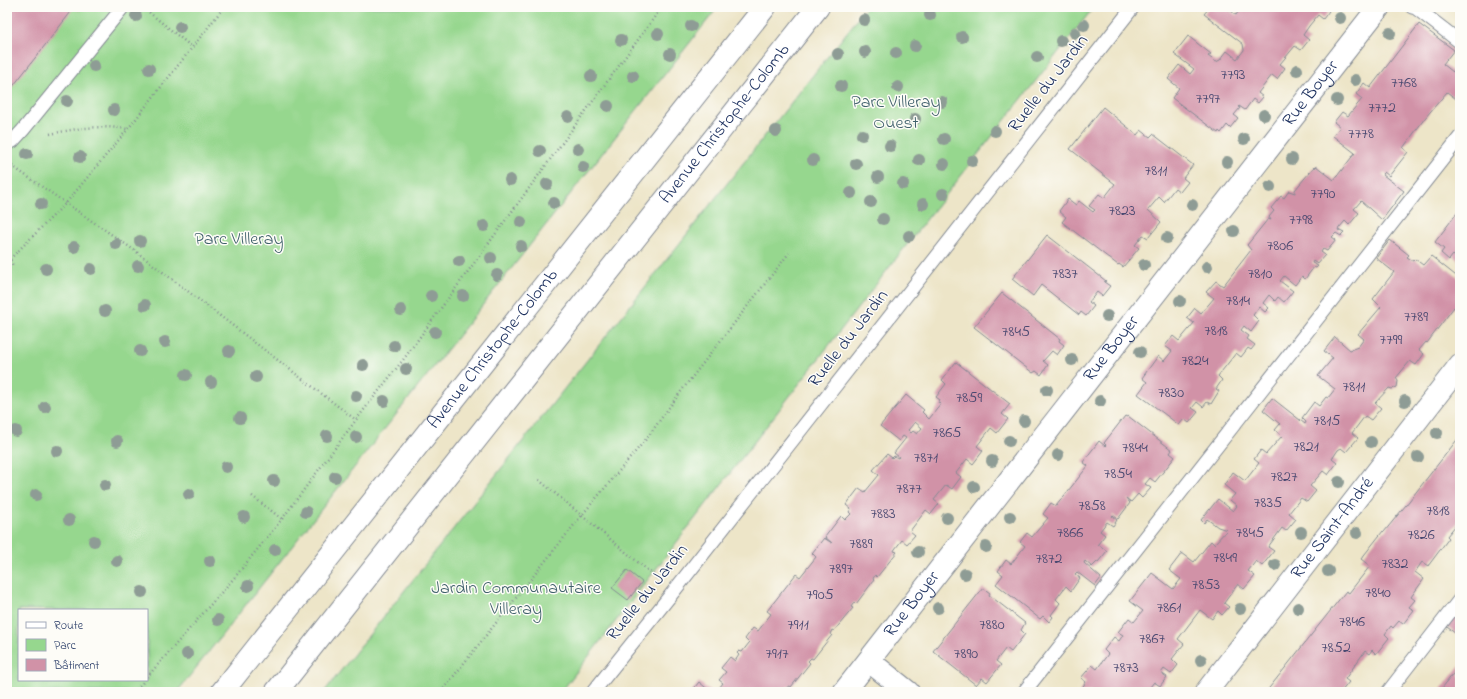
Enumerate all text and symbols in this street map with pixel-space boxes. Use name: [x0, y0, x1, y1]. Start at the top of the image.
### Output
street label: Ruelle du Jardin: [1002, 29, 1096, 139]
street label: Avenue Christophe-Colomb: [654, 38, 797, 210]
street label: Rue Boyer: [1277, 55, 1346, 133]
house number: 7793: [1221, 63, 1245, 87]
house number: 7768: [1391, 71, 1417, 95]
house number: 7797: [1196, 87, 1221, 111]
park label: Parc Villeray Ouest: [851, 90, 941, 137]
house number: 7772: [1368, 96, 1396, 120]
house number: 7778: [1348, 122, 1374, 146]
house number: 7811: [1145, 159, 1167, 183]
house number: 7790: [1311, 182, 1336, 206]
house number: 7823: [1108, 199, 1136, 223]
house number: 7798: [1289, 208, 1313, 232]
park label: Parc Villeray: [194, 227, 284, 253]
house number: 7806: [1267, 234, 1293, 258]
house number: 7837: [1052, 262, 1078, 286]
house number: 7810: [1248, 262, 1272, 286]
street label: Avenue Christophe-Colomb: [422, 264, 565, 435]
street label: Ruelle du Jardin: [802, 284, 896, 394]
house number: 7814: [1226, 289, 1251, 313]
house number: 7789: [1404, 305, 1428, 329]
street label: Rue Boyer: [1078, 310, 1146, 388]
house number: 7818: [1204, 319, 1228, 343]
house number: 7845: [1002, 320, 1030, 344]
house number: 7799: [1380, 328, 1403, 352]
house number: 7824: [1181, 349, 1209, 373]
house number: 7811: [1343, 375, 1365, 399]
house number: 7830: [1158, 381, 1184, 405]
house number: 7859: [956, 386, 982, 410]
house number: 7815: [1314, 409, 1340, 433]
house number: 7865: [933, 421, 961, 445]
house number: 7821: [1293, 435, 1319, 459]
house number: 7844: [1122, 436, 1148, 460]
house number: 7871: [914, 446, 938, 470]
house number: 7854: [1104, 462, 1133, 486]
house number: 7827: [1270, 465, 1298, 489]
street label: Rue Saint-André: [1285, 471, 1381, 585]
house number: 7877: [896, 477, 922, 501]
house number: 7835: [1254, 491, 1282, 515]
house number: 7858: [1078, 494, 1106, 518]
house number: 7818: [1426, 499, 1450, 523]
house number: 7883: [870, 502, 896, 526]
house number: 7866: [1057, 521, 1083, 545]
house number: 7845: [1236, 521, 1264, 545]
house number: 7826: [1407, 523, 1435, 547]
house number: 7889: [849, 532, 873, 556]
street label: Ruelle du Jardin: [601, 539, 695, 647]
house number: 7849: [1213, 546, 1237, 570]
house number: 7872: [1035, 547, 1063, 571]
house number: 7832: [1381, 552, 1409, 576]
house number: 7897: [829, 557, 853, 581]
street label: Rue Boyer: [878, 565, 947, 643]
house number: 7853: [1192, 573, 1220, 597]
park label: Jardin Communautaire Villeray: [431, 576, 602, 623]
house number: 7840: [1365, 581, 1391, 605]
house number: 7905: [806, 583, 834, 607]
house number: 7861: [1157, 596, 1181, 620]
legend: [18, 609, 148, 681]
house number: 7846: [1339, 610, 1365, 634]
house number: 7911: [787, 613, 809, 637]
house number: 7880: [979, 613, 1005, 637]
text: Route: [54, 617, 84, 635]
house number: 7867: [1139, 627, 1166, 651]
house number: 7852: [1321, 636, 1351, 660]
text: Parc: [54, 637, 76, 655]
house number: 7917: [765, 642, 789, 666]
house number: 7890: [954, 642, 978, 666]
house number: 7873: [1113, 656, 1139, 680]
text: Bâtiment: [53, 657, 99, 675]

